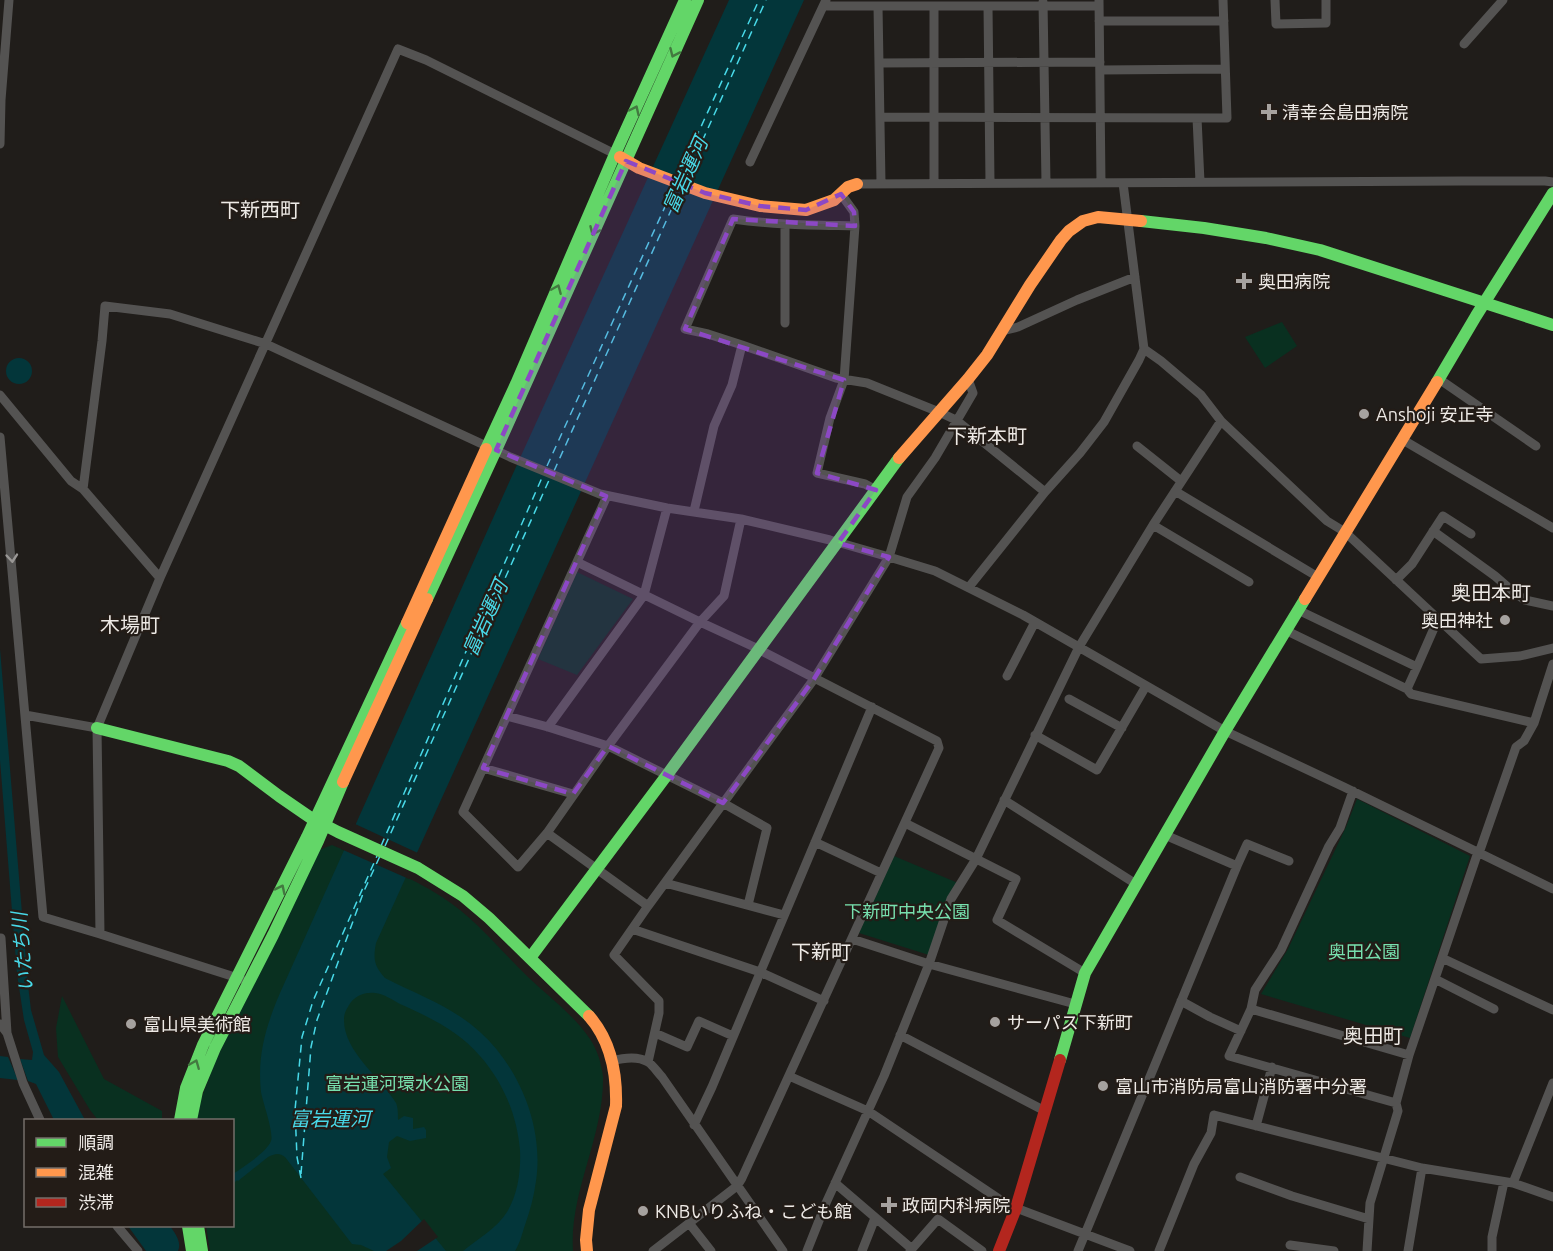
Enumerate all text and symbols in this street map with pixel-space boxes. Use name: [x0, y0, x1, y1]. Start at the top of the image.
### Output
one-way arrow: [670, 47, 682, 58]
place label: 清幸会島田病院: [1282, 102, 1408, 122]
marker: 清幸会島田病院: [1260, 103, 1278, 121]
one-way arrow: [628, 106, 640, 117]
water label: 富岩運河: [658, 130, 713, 216]
district label: 下新西町: [220, 198, 300, 221]
one-way arrow: [590, 225, 602, 236]
place label: 奥田病院: [1258, 271, 1330, 291]
marker: 奥田病院: [1235, 272, 1253, 290]
one-way arrow: [549, 284, 561, 295]
place label: Anshoji 安正寺: [1376, 404, 1493, 424]
marker: Anshoji 安正寺: [1357, 407, 1371, 421]
district label: 下新本町: [947, 424, 1027, 447]
one-way arrow: [5, 554, 18, 563]
water label: 富岩運河: [458, 573, 513, 659]
district label: 奥田本町: [1451, 581, 1531, 604]
place label: 奥田神社: [1421, 610, 1493, 630]
district label: 木場町: [100, 613, 160, 636]
marker: 奥田神社: [1498, 613, 1512, 627]
one-way arrow: [274, 885, 285, 896]
park label: 下新町中央公園: [844, 901, 970, 921]
water label: いたち川: [7, 909, 37, 993]
district label: 下新町: [791, 940, 851, 963]
park label: 奥田公園: [1328, 941, 1400, 961]
place label: サーパス下新町: [1007, 1012, 1133, 1032]
place label: 富山県美術館: [143, 1014, 251, 1034]
marker: サーパス下新町: [988, 1015, 1002, 1029]
marker: 富山県美術館: [124, 1017, 138, 1031]
district label: 奥田町: [1343, 1024, 1403, 1047]
one-way arrow: [188, 1060, 200, 1071]
park label: 富岩運河環水公園: [325, 1073, 469, 1093]
place label: 富山市消防局富山消防署中分署: [1115, 1076, 1367, 1096]
marker: 富山市消防局富山消防署中分署: [1096, 1079, 1110, 1093]
water label: 富岩運河: [290, 1107, 374, 1130]
legend: [24, 1119, 234, 1227]
text: 順調: [78, 1132, 114, 1152]
text: 混雑: [78, 1162, 114, 1182]
text: 渋滞: [78, 1192, 114, 1212]
place label: 政岡内科病院: [902, 1195, 1010, 1215]
marker: 政岡内科病院: [880, 1196, 898, 1214]
place label: KNBいりふね・こども館: [655, 1201, 852, 1221]
marker: KNBいりふね・こども館: [636, 1204, 650, 1218]

